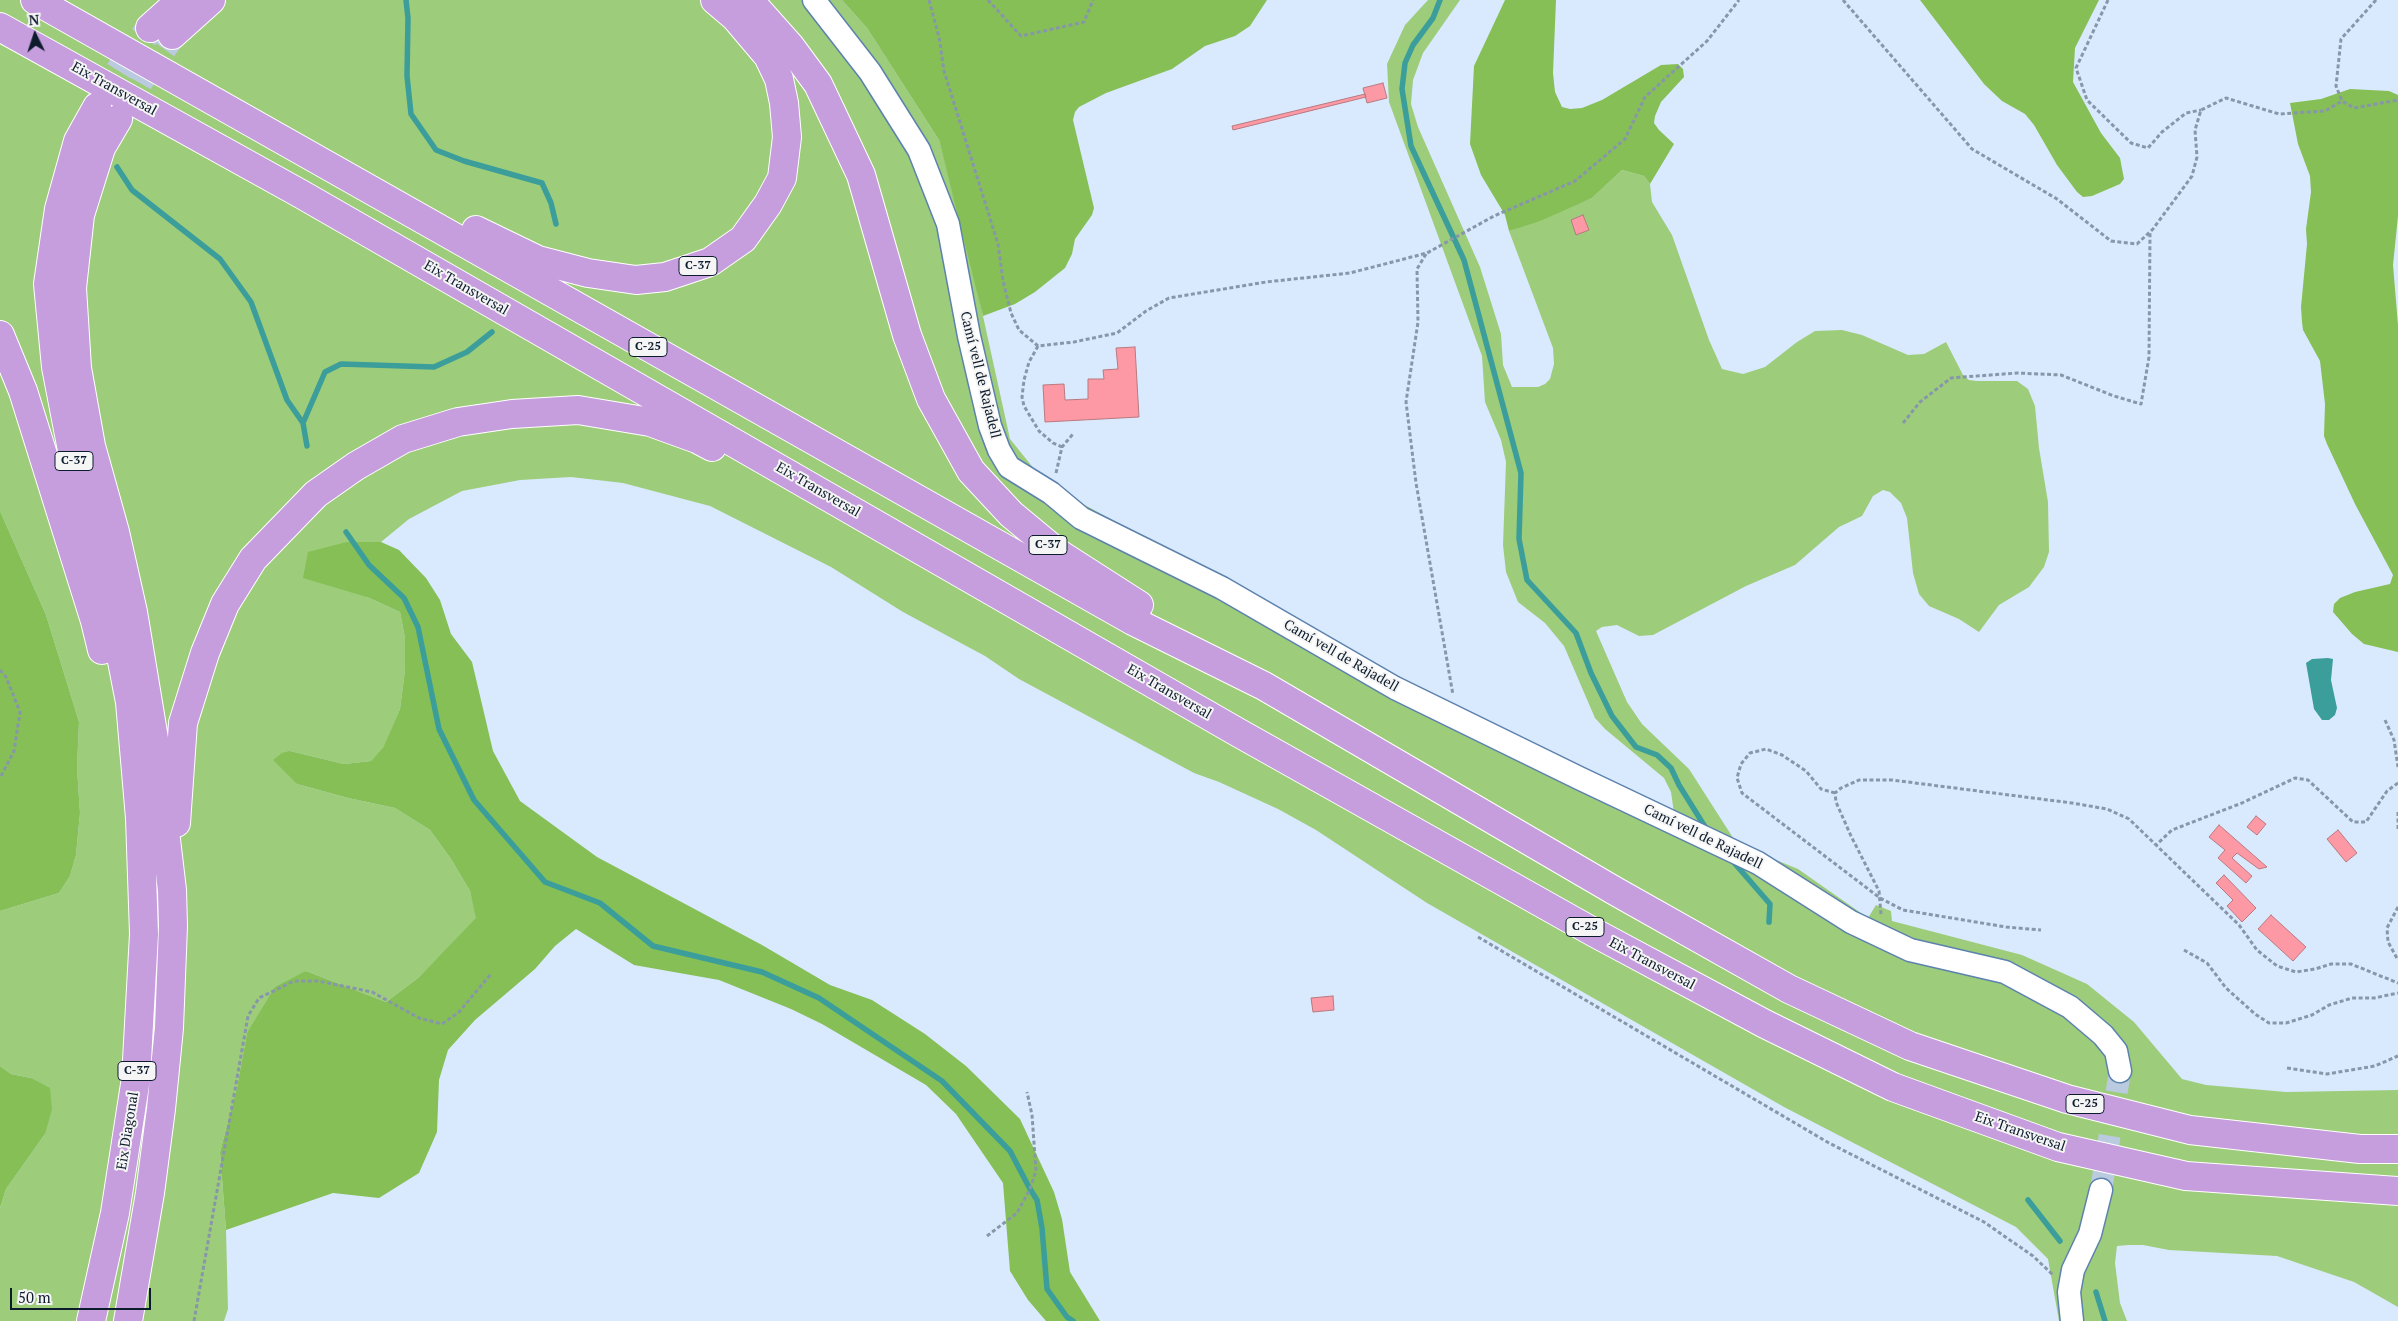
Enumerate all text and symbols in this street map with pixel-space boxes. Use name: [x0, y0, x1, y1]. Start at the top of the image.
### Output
north arrow: [10, 10, 60, 60]
text: N: [28, 10, 40, 29]
street label: Eix Transversal: [69, 59, 159, 119]
road number: C-37: [679, 256, 717, 276]
street label: Eix Transversal: [421, 257, 511, 319]
street label: Camí vell de Rajadell: [956, 310, 1004, 440]
road number: C-25: [629, 338, 667, 357]
road number: C-37: [55, 452, 93, 471]
street label: Eix Transversal: [773, 459, 863, 521]
road number: C-37: [1029, 536, 1067, 554]
street label: Camí vell de Rajadell: [1280, 616, 1402, 696]
street label: Eix Transversal: [1124, 661, 1214, 723]
street label: Camí vell de Rajadell: [1641, 801, 1765, 873]
road number: C-25: [1566, 918, 1604, 936]
street label: Eix Transversal: [1606, 934, 1698, 994]
road number: C-37: [118, 1062, 156, 1080]
street label: Eix Diagonal: [114, 1091, 142, 1171]
road number: C-25: [2066, 1094, 2104, 1114]
street label: Eix Transversal: [1972, 1109, 2068, 1155]
scale bar: [12, 1278, 154, 1310]
text: 50 m: [18, 1287, 51, 1307]

